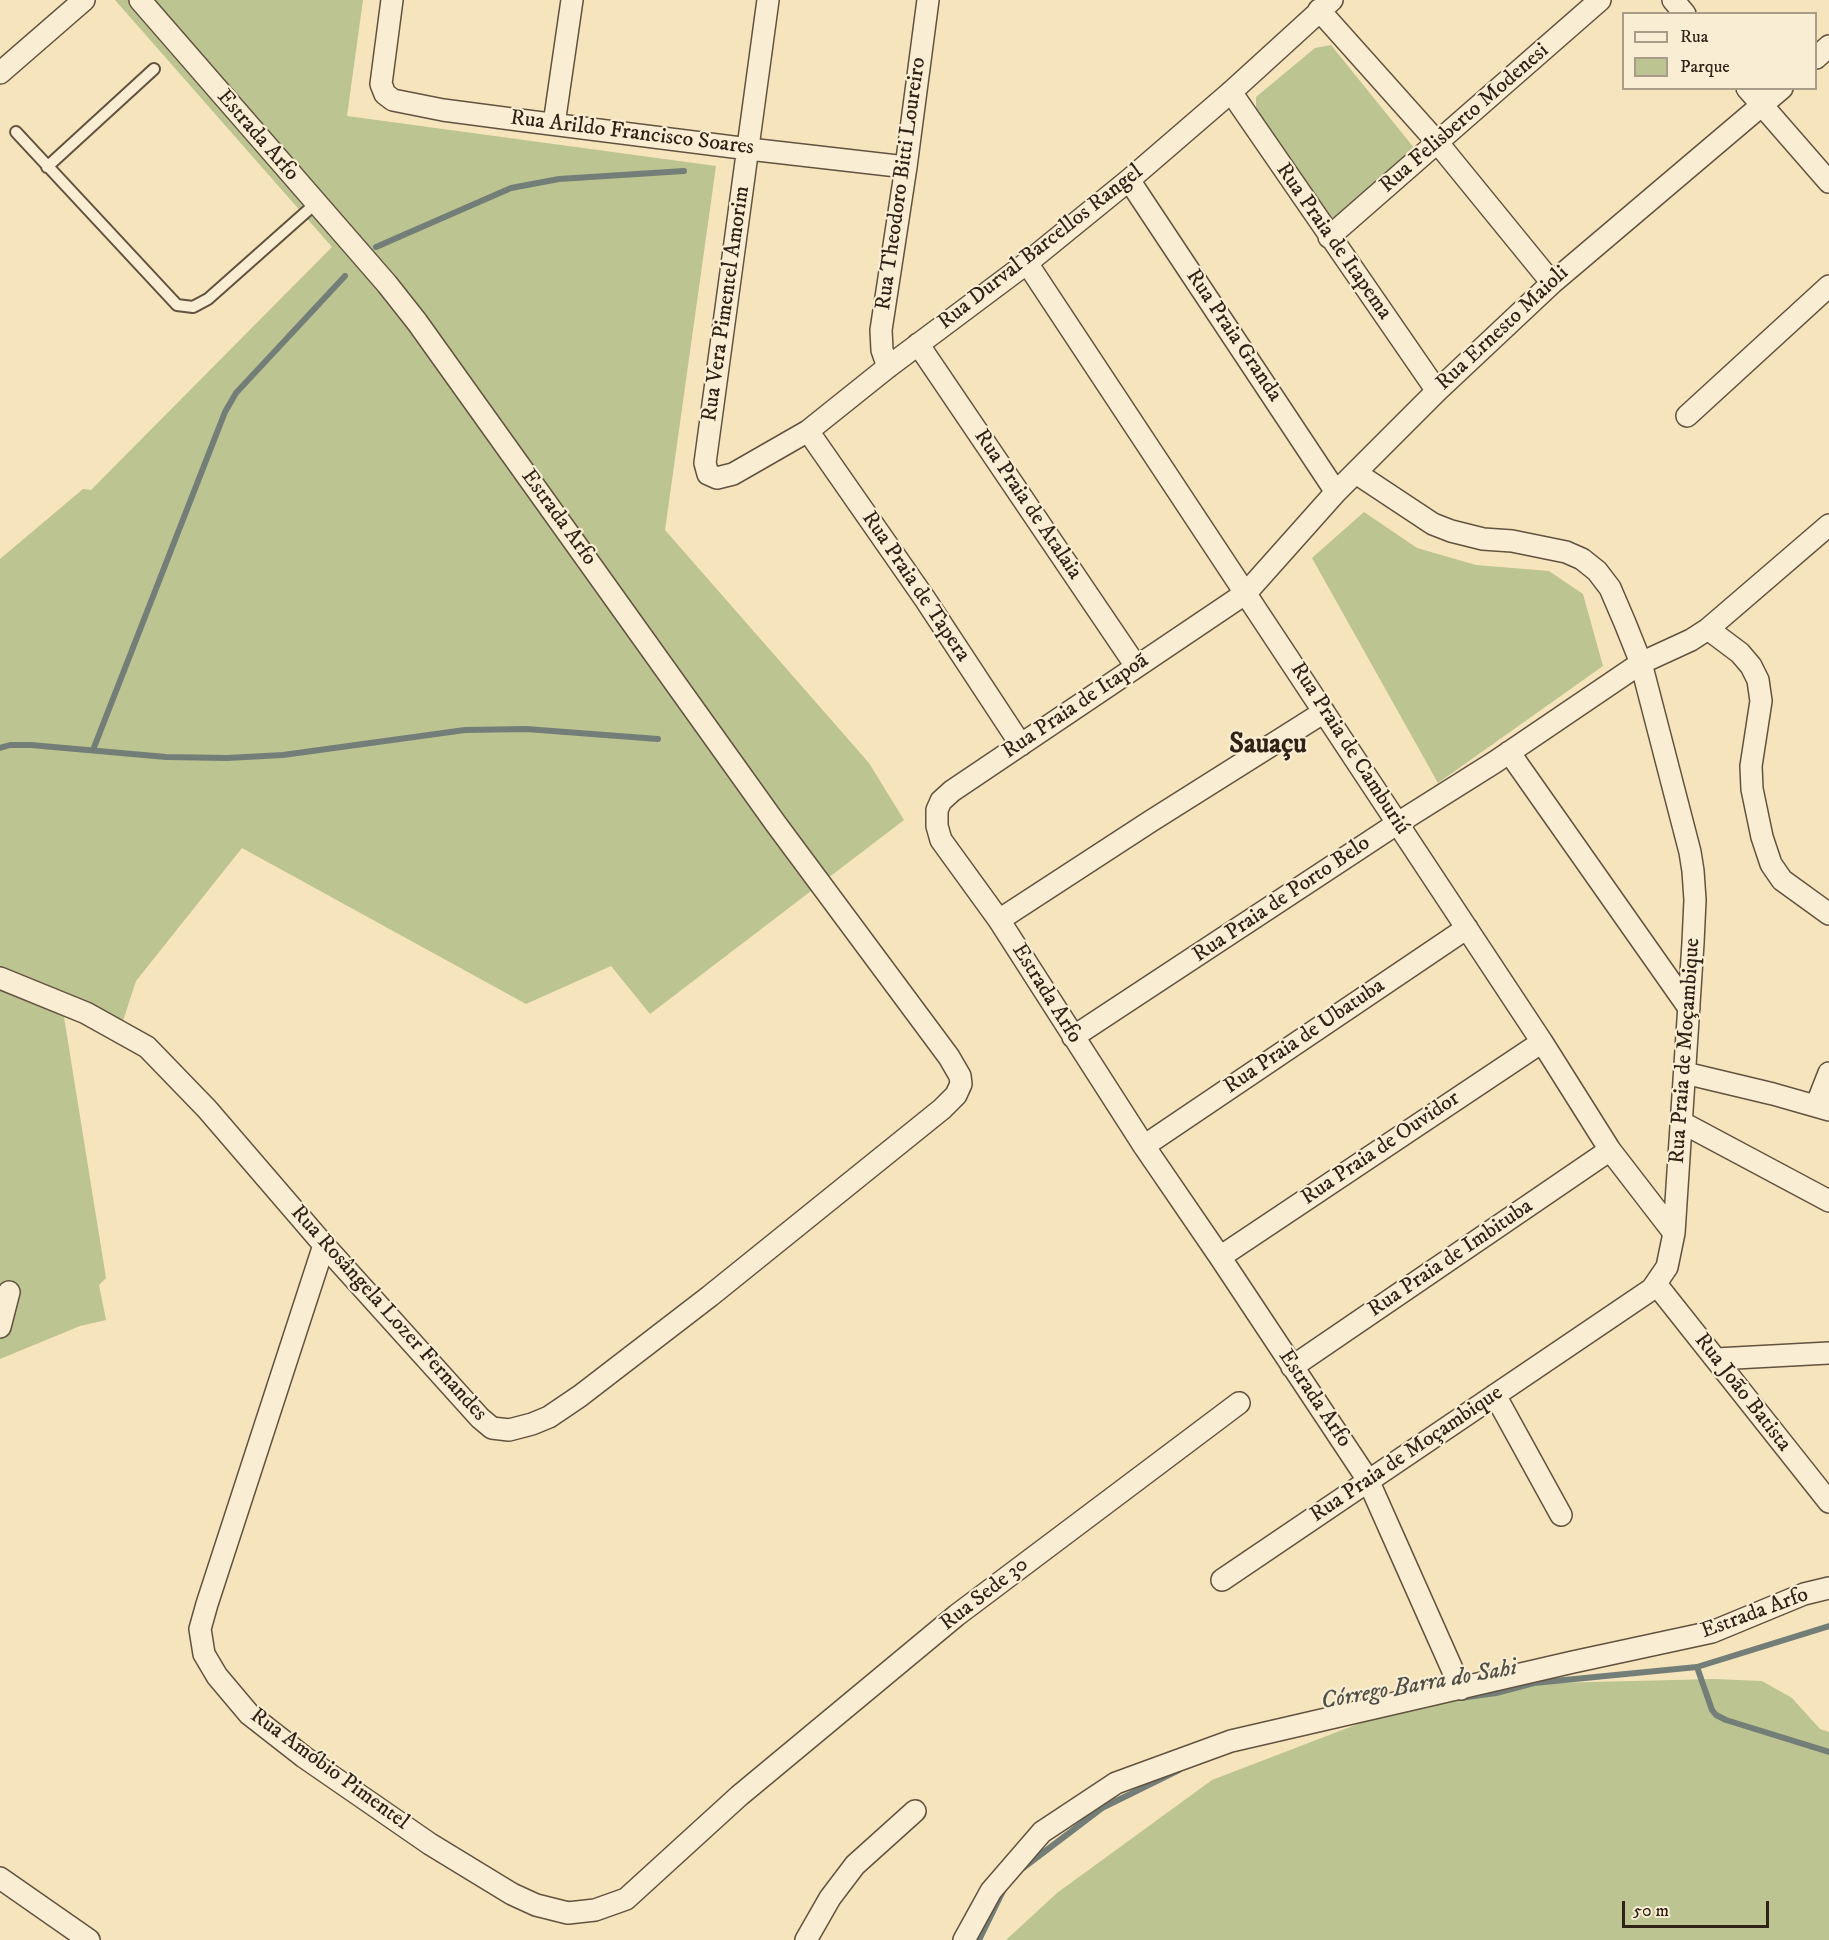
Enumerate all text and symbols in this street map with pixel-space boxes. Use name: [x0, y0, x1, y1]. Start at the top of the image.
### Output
legend: [1622, 12, 1817, 90]
text: Rua: [1680, 26, 1708, 48]
street label: Rua Felisberto Modenesi: [1375, 38, 1555, 200]
street label: Rua Theodoro Bitti Loureiro: [871, 56, 933, 312]
text: Parque: [1680, 56, 1730, 78]
street label: Estrada Arfo: [210, 85, 304, 187]
street label: Rua Arildo Francisco Soares: [509, 106, 755, 162]
street label: Rua Praia de Itapema: [1269, 159, 1397, 325]
street label: Rua Durval Barcellos Rangel: [933, 160, 1149, 336]
street label: Rua Vera Pimentel Amorim: [697, 184, 757, 424]
street label: Rua Ernesto Maioli: [1431, 261, 1575, 397]
street label: Rua Praia Granda: [1179, 265, 1287, 407]
street label: Rua Praia de Atalaia: [967, 425, 1087, 585]
street label: Estrada Arfo: [514, 465, 602, 571]
street label: Rua Praia de Tapera: [855, 507, 975, 667]
street label: Rua Praia de Itapoã: [998, 648, 1154, 766]
street label: Rua Praia de Camburiú: [1283, 658, 1415, 840]
district label: Sauaçu: [1229, 729, 1307, 763]
street label: Rua Praia de Porto Belo: [1188, 831, 1376, 969]
street label: Rua Praia de Moçambique: [1665, 937, 1707, 1165]
street label: Estrada Arfo: [1005, 939, 1087, 1049]
street label: Rua Praia de Ubatuba: [1220, 973, 1390, 1101]
street label: Rua Praia de Ouvidor: [1297, 1086, 1465, 1212]
street label: Rua Praia de Imbituba: [1364, 1194, 1538, 1324]
street label: Rua Rosângela Lozer Fernandes: [284, 1201, 492, 1427]
street label: Rua João Batista: [1688, 1329, 1796, 1457]
street label: Estrada Arfo: [1272, 1345, 1356, 1453]
street label: Rua Praia de Moçambique: [1306, 1381, 1508, 1529]
street label: Rua Sede 30: [936, 1552, 1034, 1638]
street label: Estrada Arfo: [1698, 1582, 1812, 1646]
water label: Córrego Barra do Sahi: [1319, 1655, 1519, 1717]
street label: Rua Amóbio Pimentel: [244, 1703, 414, 1837]
scale bar: [1625, 1889, 1772, 1927]
text: 50 m: [1633, 1900, 1669, 1922]

